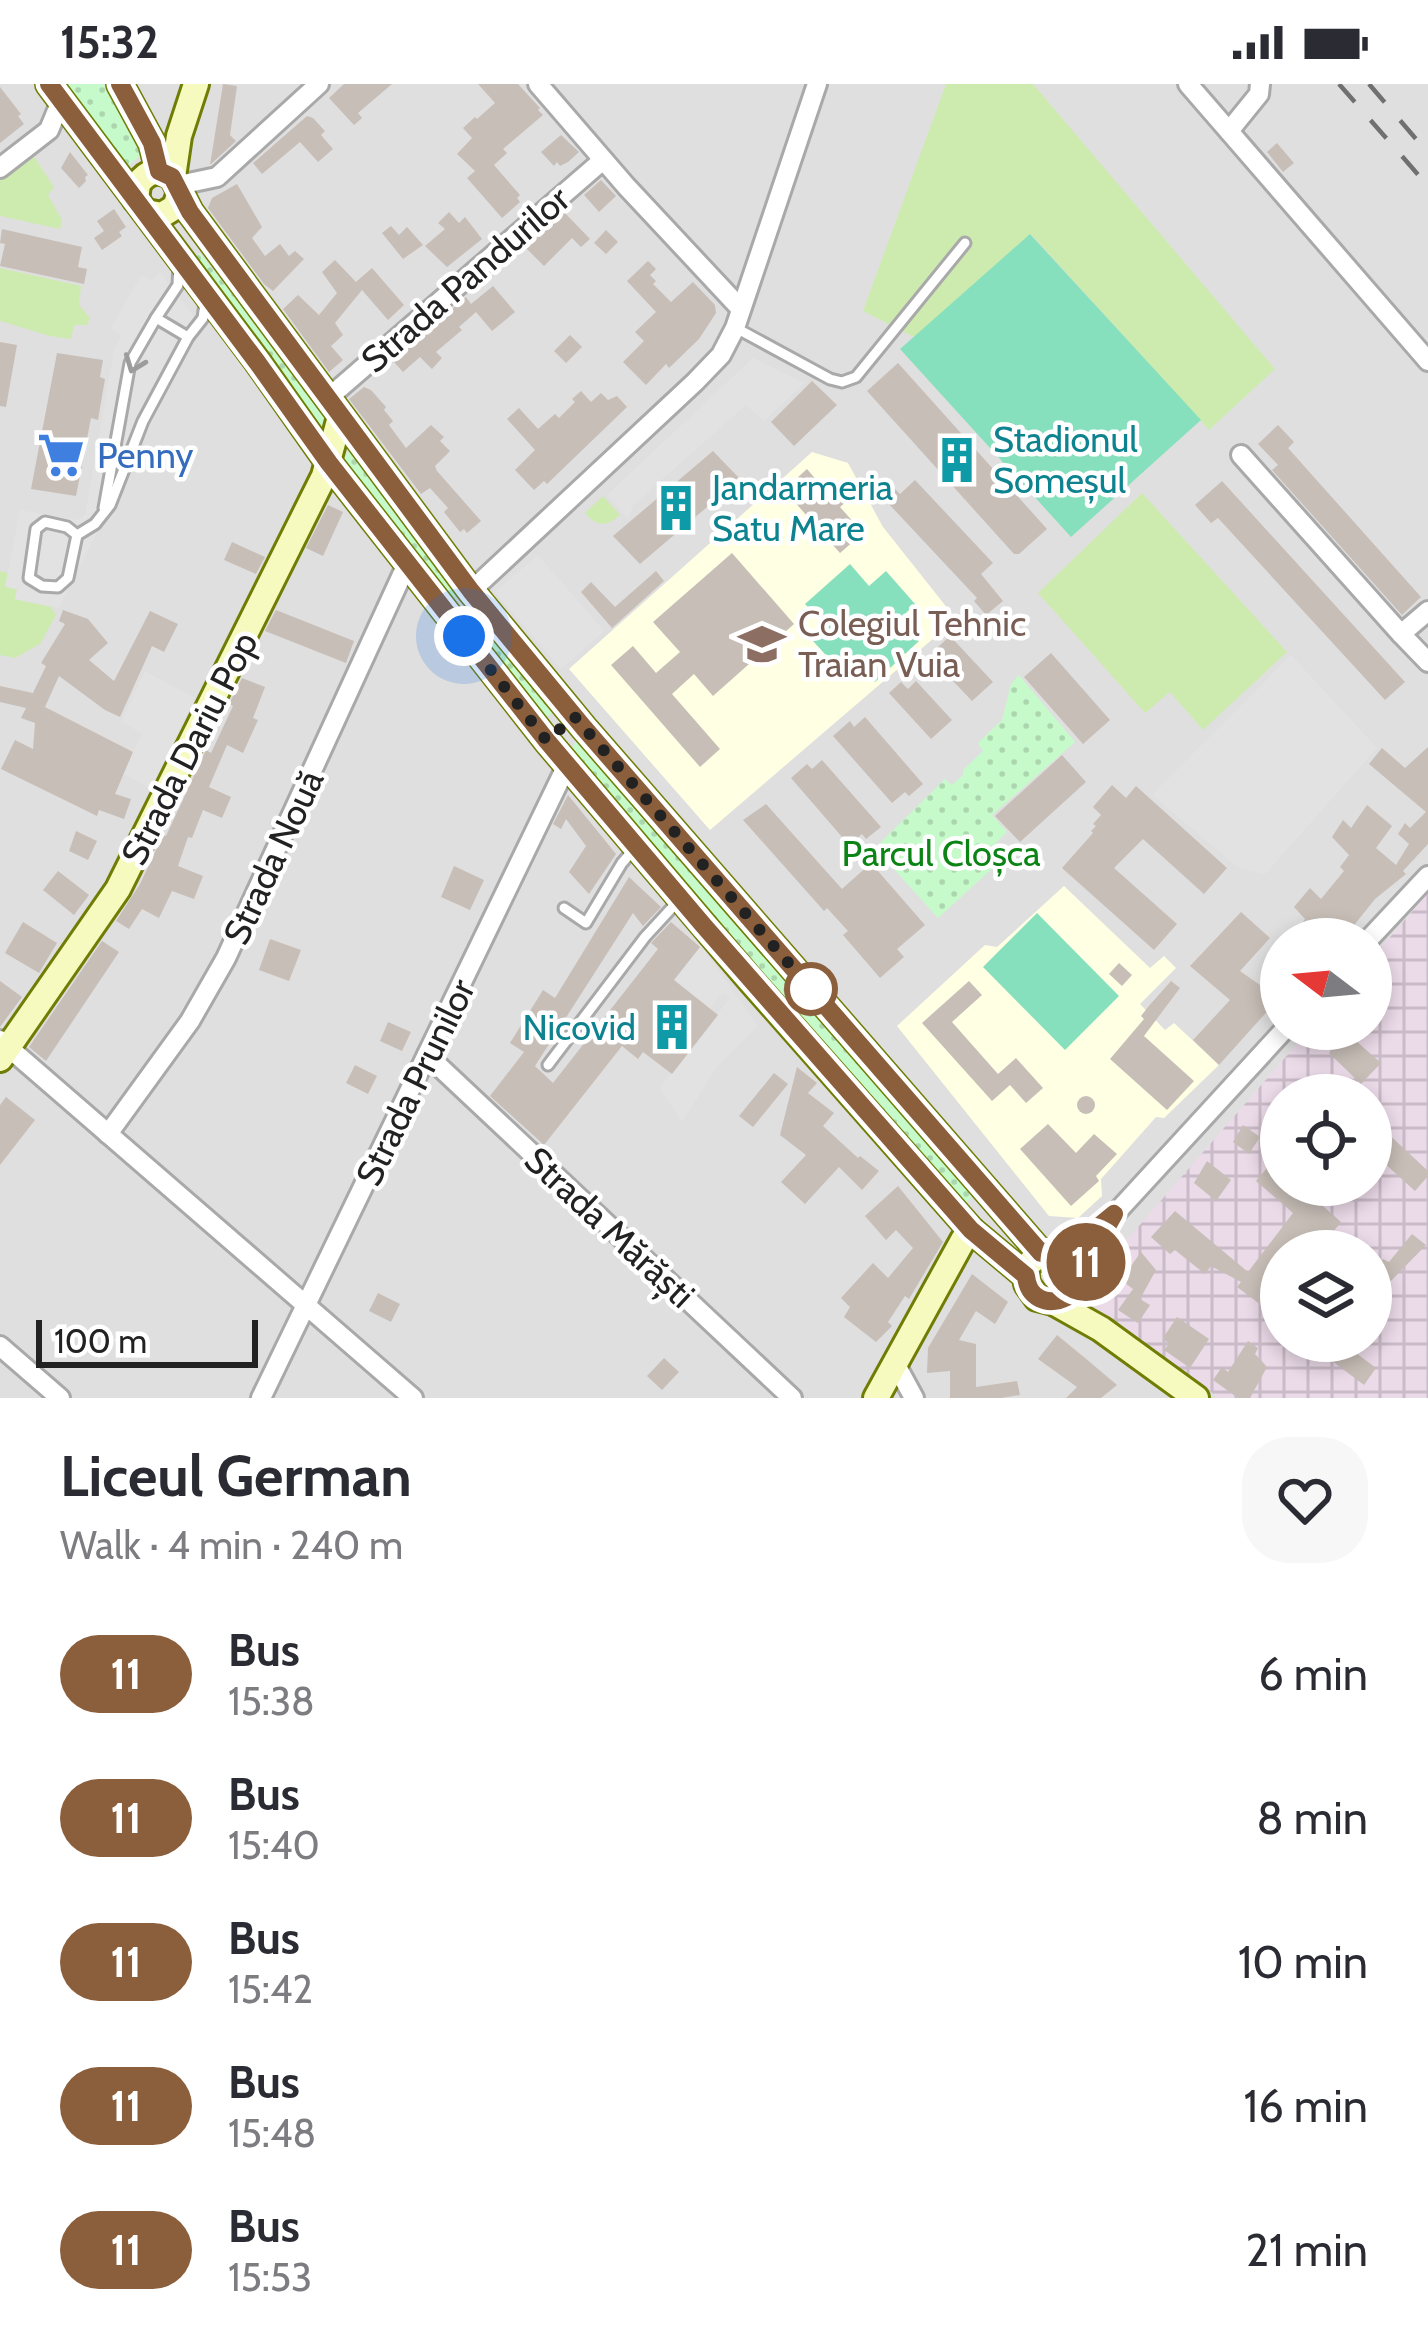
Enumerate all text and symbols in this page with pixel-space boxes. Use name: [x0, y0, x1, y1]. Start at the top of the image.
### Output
text: 15:32: [60, 15, 159, 69]
street label: Strada Pandurilor: [352, 176, 578, 381]
one-way arrow: [123, 352, 148, 373]
place label: Stadionul Someșul: [993, 417, 1138, 504]
supermarket icon: Penny: [36, 430, 86, 480]
place label: Penny: [97, 433, 193, 477]
building icon: Stadionul Someșul: [932, 435, 982, 485]
place label: Jandarmeria Satu Mare: [711, 465, 893, 550]
building icon: Jandarmeria Satu Mare: [651, 483, 701, 533]
place label: Colegiul Tehnic Traian Vuia: [798, 601, 1026, 686]
your location: [434, 606, 494, 666]
school or university icon: Colegiul Tehnic Traian Vuia: [737, 619, 787, 669]
street label: Strada Dariu Pop: [111, 624, 267, 872]
street label: Strada Nouă: [214, 763, 332, 951]
park label: Parcul Cloșca: [842, 831, 1040, 877]
north arrow: [1260, 918, 1392, 1050]
map controls: [1260, 918, 1392, 1362]
unlabelled marker: [786, 964, 836, 1014]
street label: Strada Prunilor: [346, 971, 484, 1192]
building icon: Nicovid: [647, 1002, 697, 1052]
place label: Nicovid: [522, 1005, 636, 1049]
button: locate: [1260, 1074, 1392, 1206]
street label: Strada Mărăști: [515, 1137, 704, 1318]
line badge: 11: [1032, 1223, 1140, 1301]
button: layers: [1260, 1230, 1392, 1362]
text: 11: [1071, 1236, 1102, 1288]
scale bar: [36, 1314, 258, 1367]
text: 100 m: [54, 1321, 147, 1361]
button: heart: [1242, 1437, 1368, 1563]
text: Liceul German: [60, 1441, 412, 1510]
text: Walk · 4 min · 240 m: [60, 1521, 403, 1569]
text: Bus: [228, 1623, 300, 1677]
text: 6 min: [1258, 1647, 1368, 1701]
text: 11: [111, 1648, 142, 1700]
text: 15:38: [228, 1677, 315, 1725]
text: Bus: [228, 1767, 300, 1821]
text: 8 min: [1256, 1791, 1368, 1845]
text: 11: [111, 1792, 142, 1844]
text: 15:40: [228, 1821, 320, 1869]
text: Bus: [228, 1911, 300, 1965]
text: 10 min: [1238, 1935, 1368, 1989]
text: 11: [111, 1936, 142, 1988]
text: 15:42: [228, 1965, 313, 2013]
text: Bus: [228, 2055, 300, 2109]
text: 16 min: [1243, 2079, 1368, 2133]
text: 11: [111, 2080, 142, 2132]
text: 15:48: [228, 2109, 316, 2157]
text: Bus: [228, 2199, 300, 2253]
text: 21 min: [1245, 2223, 1368, 2277]
text: 11: [111, 2224, 142, 2276]
text: 15:53: [228, 2253, 312, 2301]

